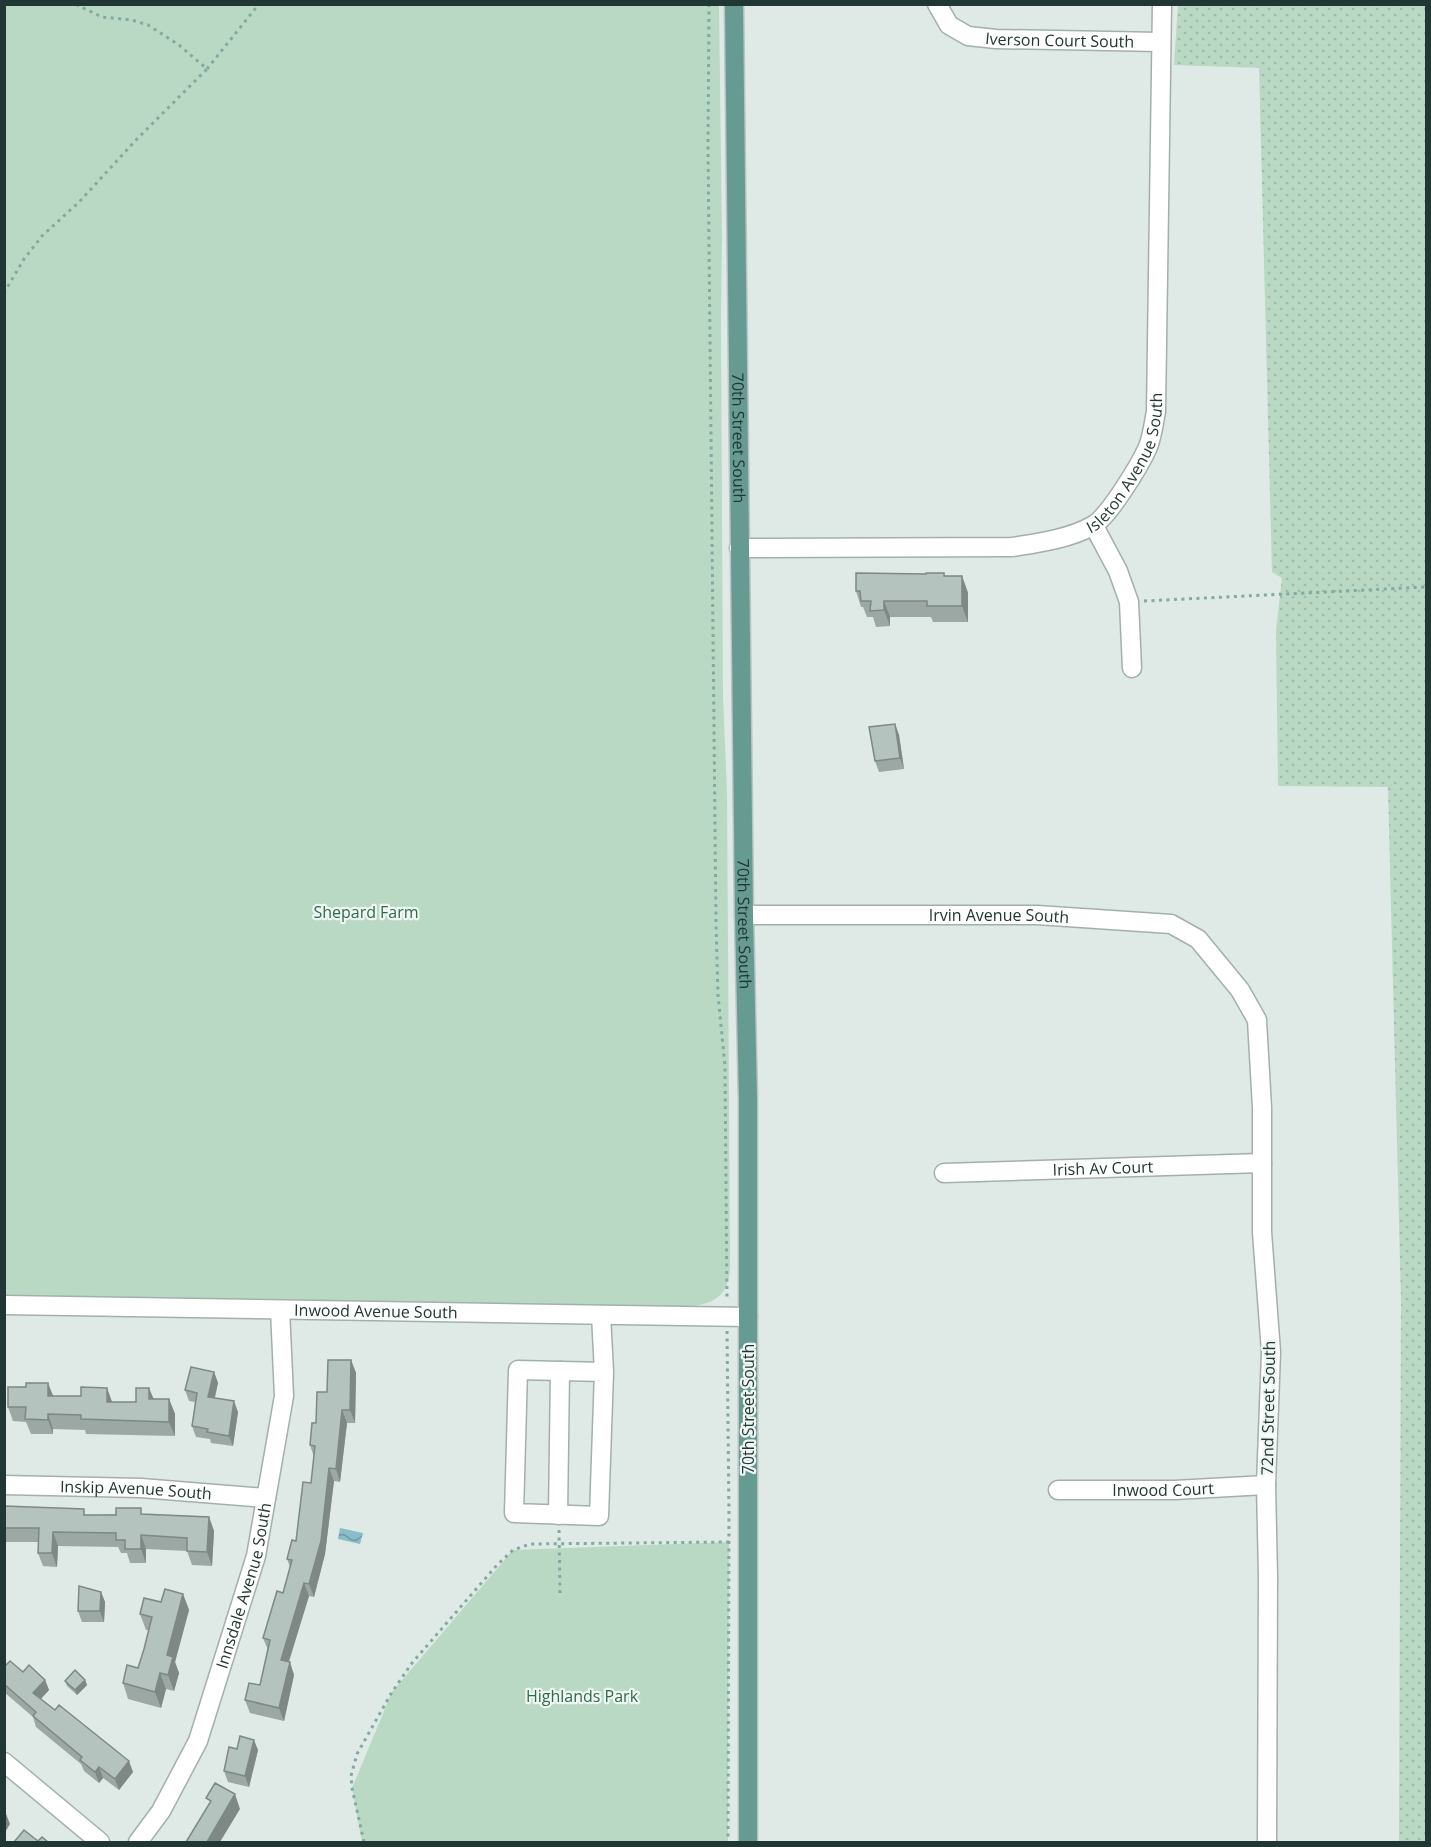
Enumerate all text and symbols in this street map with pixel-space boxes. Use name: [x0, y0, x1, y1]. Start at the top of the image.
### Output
street label: Iverson Court South: [984, 27, 1134, 53]
street label: 70th Street South: [727, 373, 750, 503]
street label: Isleton Avenue South: [1082, 393, 1167, 538]
street label: 70th Street South: [732, 859, 757, 989]
park label: Shepard Farm: [313, 901, 419, 923]
street label: Irvin Avenue South: [929, 904, 1070, 928]
street label: Irish Av Court: [1052, 1155, 1154, 1181]
street label: Inwood Avenue South: [294, 1299, 458, 1323]
street label: 72nd Street South: [1256, 1341, 1280, 1475]
street label: 70th Street South: [737, 1344, 759, 1474]
street label: Inskip Avenue South: [60, 1475, 213, 1505]
street label: Inwood Court: [1112, 1477, 1215, 1501]
street label: Innsdale Avenue South: [210, 1501, 276, 1671]
park label: Highlands Park: [526, 1685, 639, 1707]

